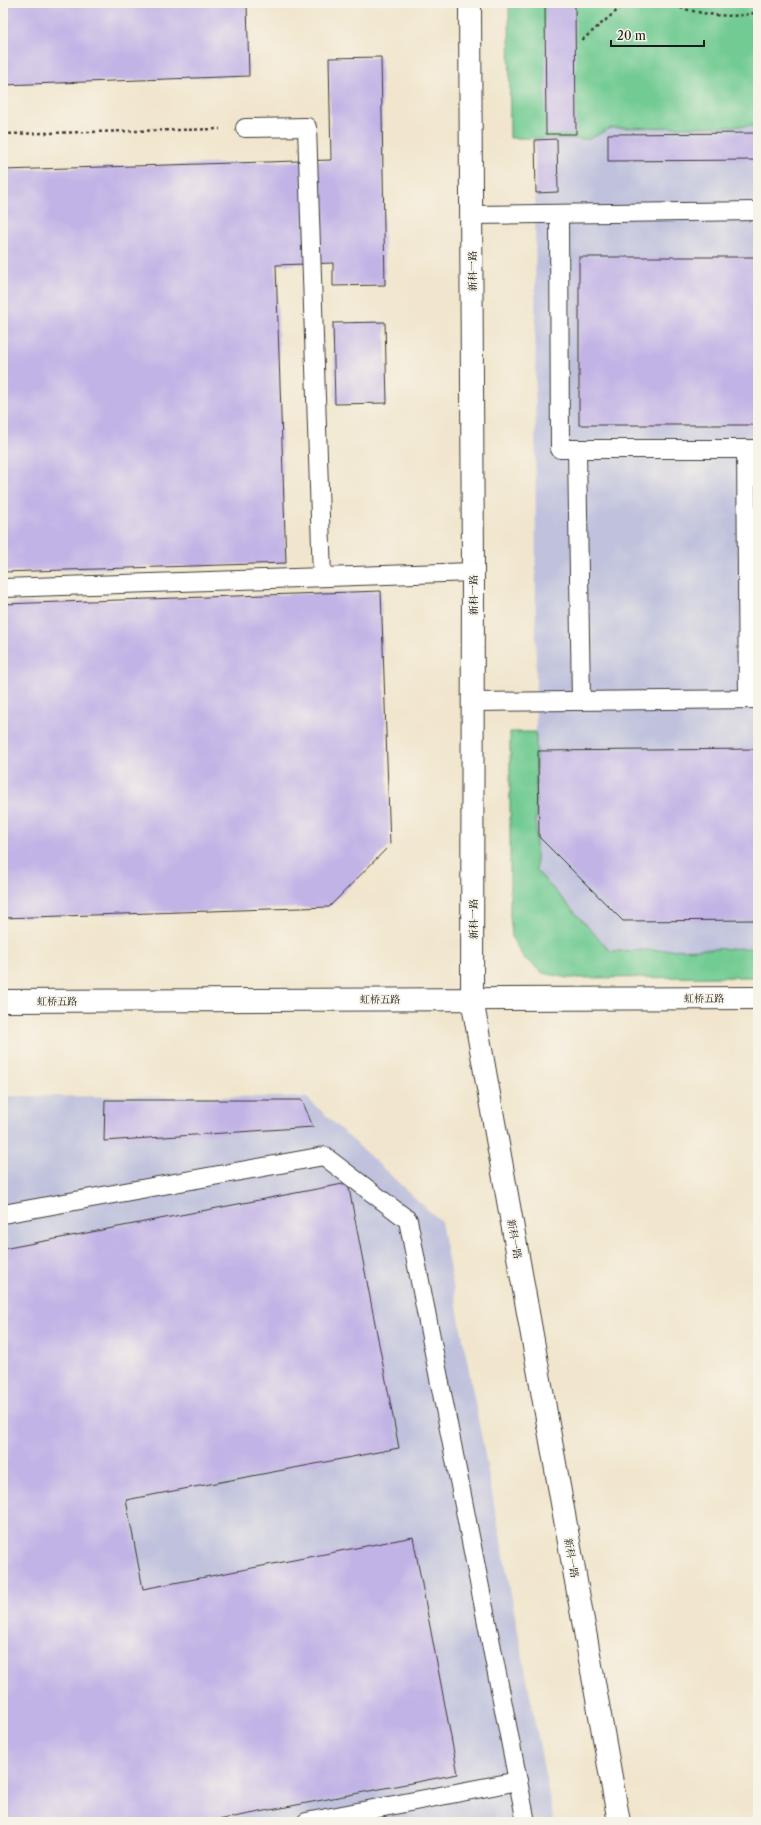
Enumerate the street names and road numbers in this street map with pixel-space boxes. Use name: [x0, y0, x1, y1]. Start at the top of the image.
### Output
street label: 新科一路: [466, 251, 479, 291]
street label: 新科一路: [467, 575, 480, 615]
street label: 新科一路: [467, 899, 480, 939]
street label: 虹桥五路: [684, 992, 724, 1005]
street label: 虹桥五路: [360, 993, 400, 1006]
street label: 虹桥五路: [37, 995, 77, 1008]
street label: 新科一路: [505, 1218, 524, 1260]
street label: 新科一路: [562, 1537, 581, 1579]

